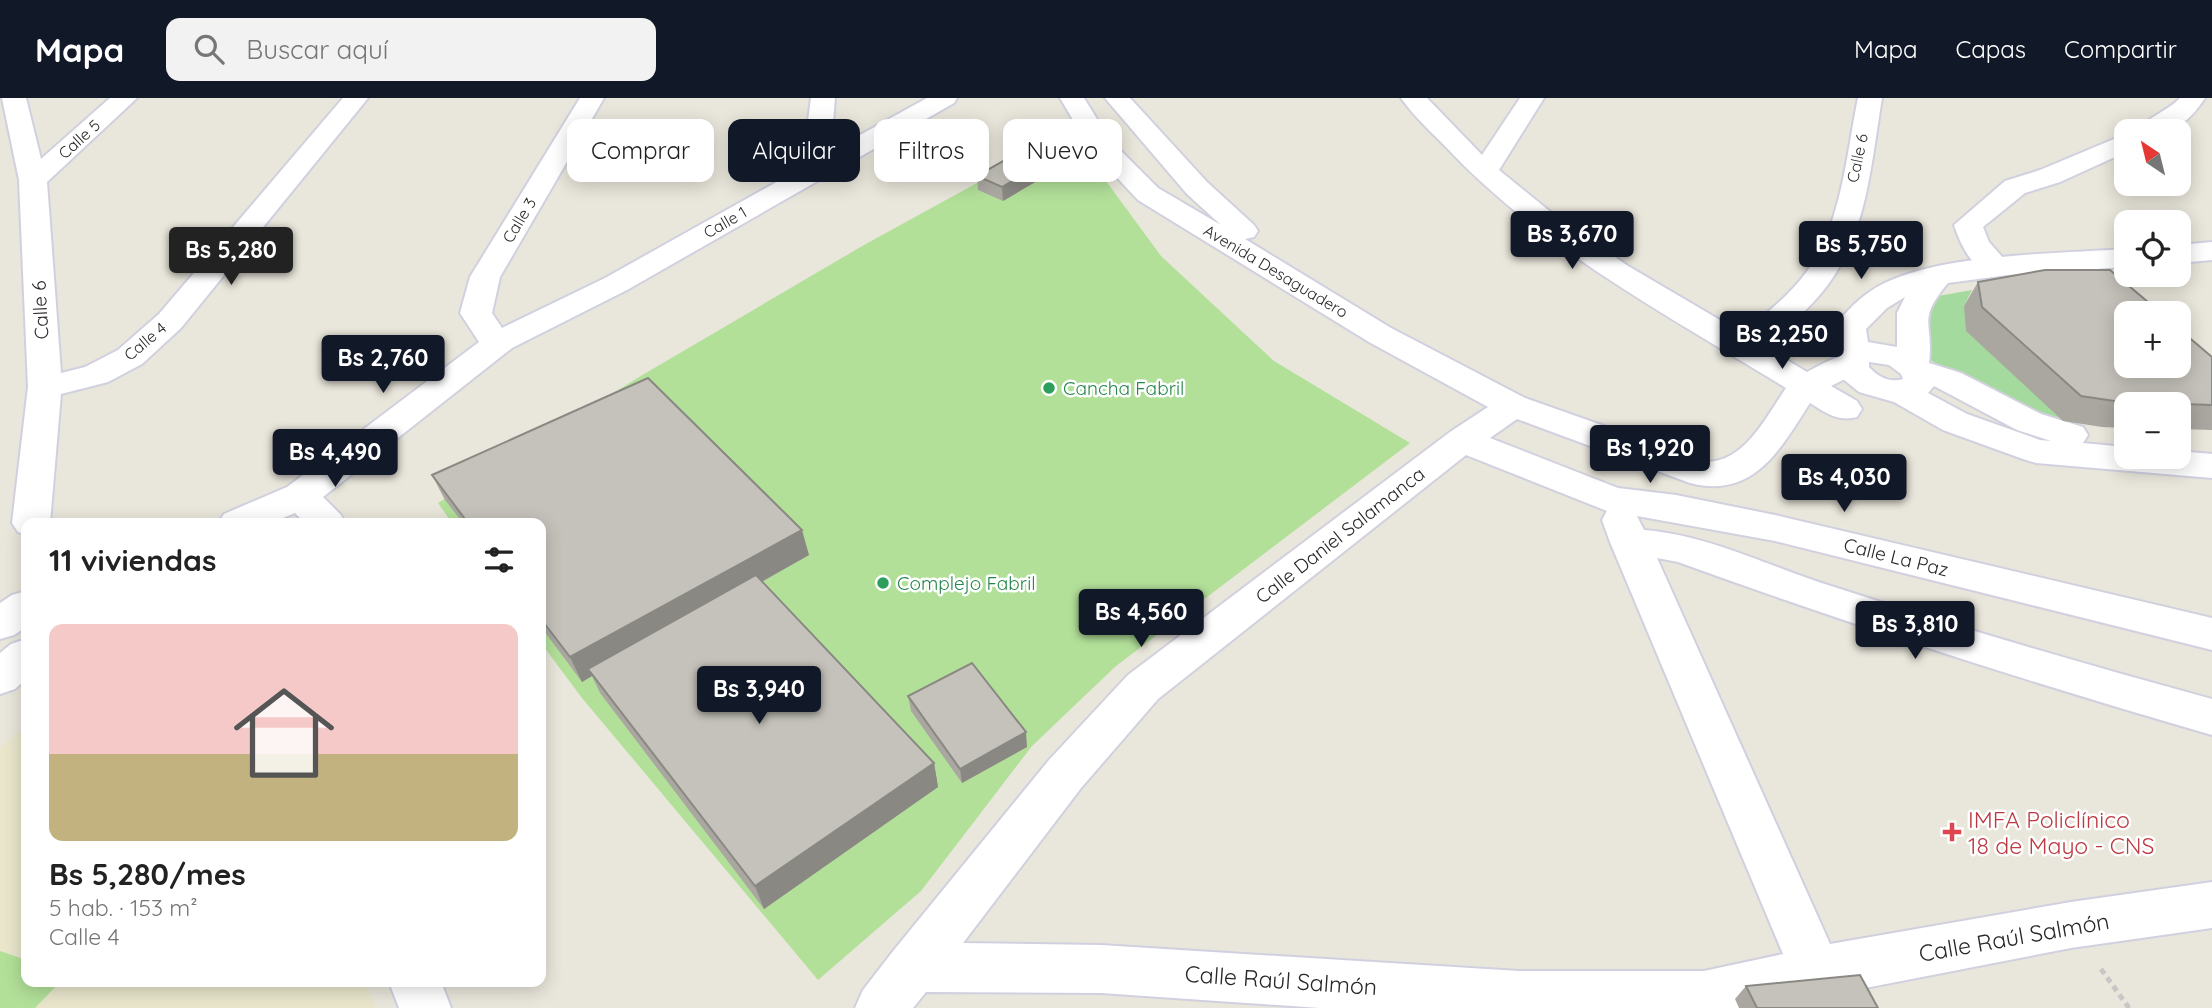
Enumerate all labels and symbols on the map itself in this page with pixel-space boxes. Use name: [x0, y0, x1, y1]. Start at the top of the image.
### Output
street label: Calle 5: [54, 115, 104, 163]
north arrow: [2114, 119, 2191, 196]
street label: Calle 6: [1842, 131, 1872, 184]
street label: Calle 3: [498, 194, 540, 246]
street label: Calle 1: [700, 202, 750, 242]
pin: Bs 3,670: [1500, 212, 1644, 271]
street label: Avenida Desaguadero: [1200, 220, 1352, 322]
pin: Bs 5,750: [1789, 222, 1933, 281]
pin: Bs 5,280: [159, 228, 303, 287]
street label: Calle 6: [26, 280, 54, 340]
pin: Bs 2,250: [1710, 312, 1854, 371]
street label: Calle 4: [120, 318, 170, 364]
pin: Bs 2,760: [311, 336, 455, 395]
place label: Cancha Fabril: [1063, 376, 1184, 400]
marker: Cancha Fabril: [1041, 380, 1057, 396]
pin: Bs 1,920: [1578, 426, 1722, 485]
pin: Bs 4,490: [263, 430, 407, 489]
pin: Bs 4,030: [1772, 454, 1916, 514]
street label: Calle Daniel Salamanca: [1251, 461, 1429, 609]
street label: Calle La Paz: [1841, 532, 1951, 582]
place label: Complejo Fabril: [897, 571, 1036, 595]
marker: Complejo Fabril: [875, 575, 891, 591]
pin: Bs 4,560: [1069, 589, 1213, 649]
pin: Bs 3,810: [1843, 602, 1987, 661]
pin: Bs 3,940: [687, 666, 831, 726]
place label: IMFA Policlínico 18 de Mayo - CNS: [1968, 805, 2154, 860]
marker: IMFA Policlínico 18 de Mayo - CNS: [1942, 822, 1962, 842]
street label: Calle Raúl Salmón: [1917, 906, 2111, 968]
street label: Calle Raúl Salmón: [1184, 959, 1378, 1001]

